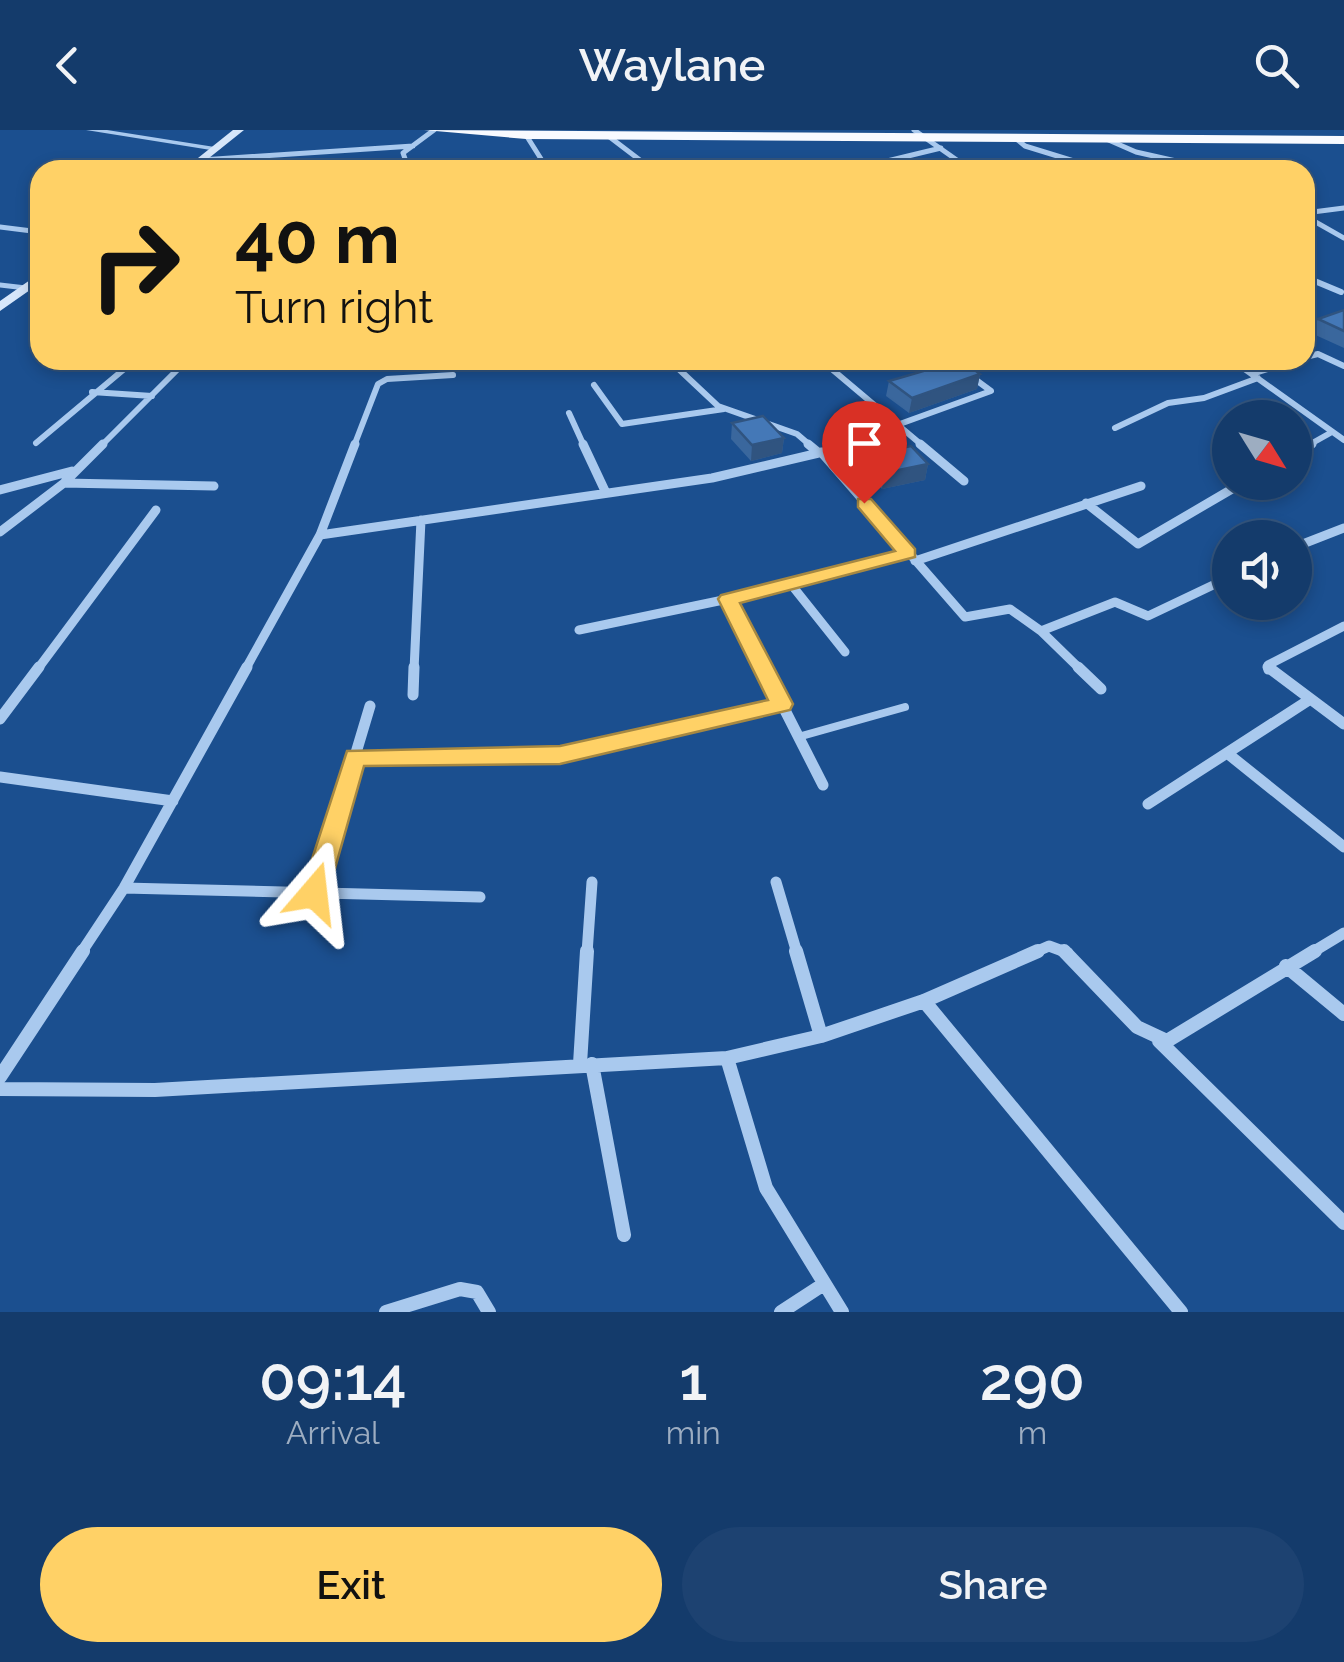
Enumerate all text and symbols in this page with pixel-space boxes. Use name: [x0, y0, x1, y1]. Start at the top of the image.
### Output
icon: back: [40, 38, 95, 93]
icon: search: [1249, 38, 1304, 93]
text: Waylane: [579, 39, 765, 92]
text: 40 m: [235, 197, 400, 279]
icon: right: [70, 200, 200, 330]
text: Turn right: [235, 281, 433, 334]
north arrow: [1212, 400, 1312, 500]
map controls: [1212, 400, 1312, 620]
pin: [822, 401, 907, 504]
icon: arrive: [837, 416, 892, 471]
button: sound: [1212, 520, 1312, 620]
position arrow: [262, 841, 366, 945]
text: 09:14: [259, 1344, 407, 1414]
text: 1: [679, 1344, 707, 1414]
text: 290: [980, 1344, 1085, 1414]
text: Arrival: [286, 1414, 380, 1451]
text: min: [666, 1414, 721, 1451]
text: m: [1018, 1414, 1047, 1451]
button: Exit: [40, 1527, 662, 1642]
button: Share: [682, 1527, 1304, 1642]

